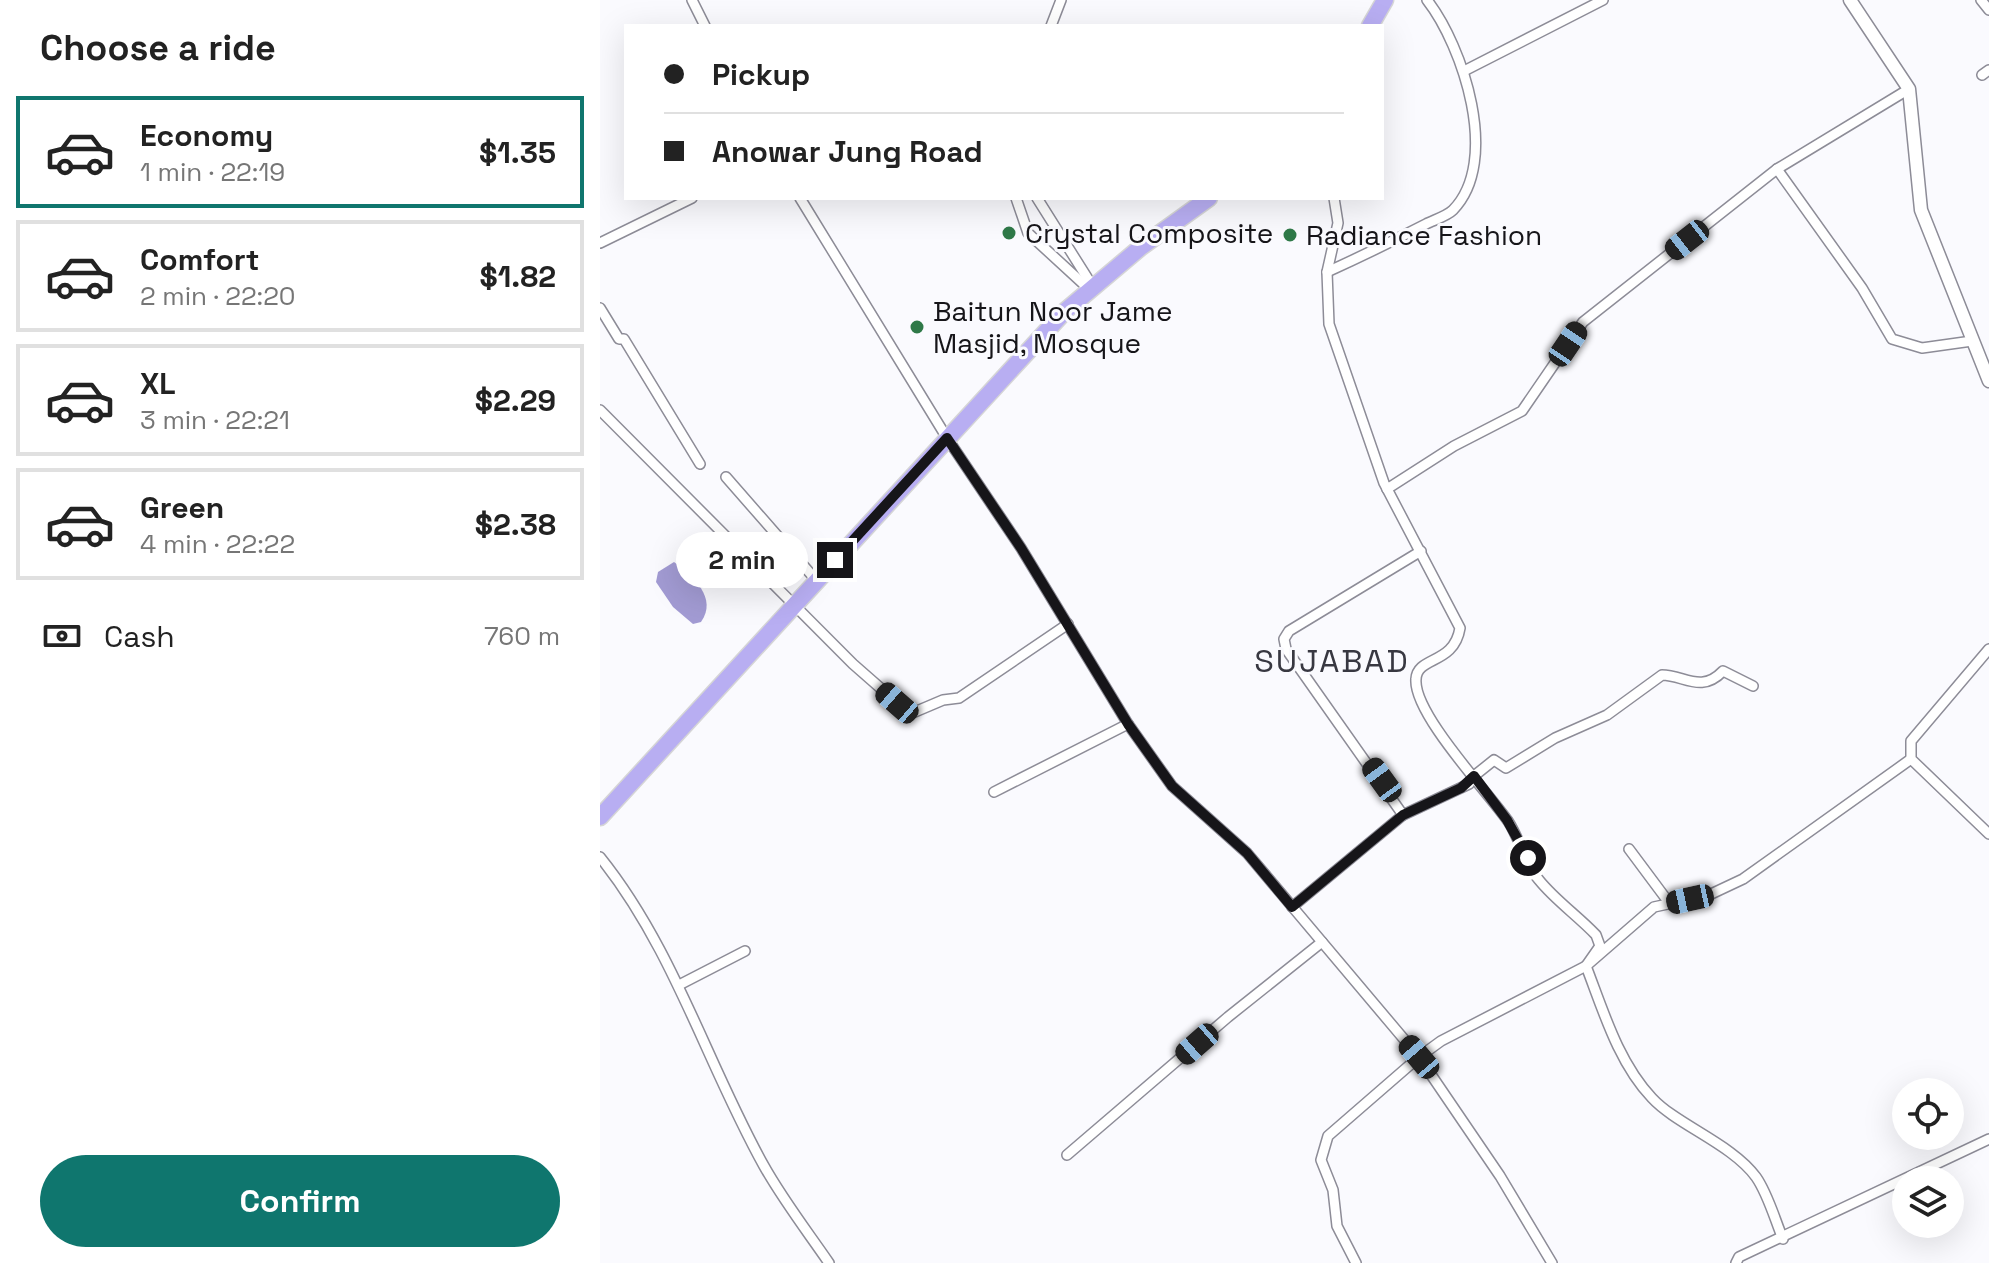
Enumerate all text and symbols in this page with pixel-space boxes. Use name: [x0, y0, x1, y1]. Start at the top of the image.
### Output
text: Choose a ride: [40, 25, 276, 71]
text: Pickup: [712, 55, 810, 94]
icon: car: [44, 116, 116, 188]
text: Economy: [140, 116, 273, 155]
text: Anowar Jung Road: [712, 132, 983, 171]
text: $1.35: [479, 133, 556, 172]
text: 1 min · 22:19: [140, 155, 285, 189]
place label: Crystal Composite: [1025, 215, 1273, 251]
car: [1661, 216, 1713, 264]
place label: Radiance Fashion: [1306, 217, 1542, 253]
marker: Crystal Composite: [1000, 224, 1018, 242]
marker: Radiance Fashion: [1281, 226, 1299, 244]
icon: car: [44, 240, 116, 312]
text: Comfort: [140, 240, 259, 279]
text: $1.82: [480, 257, 556, 296]
text: 2 min · 22:20: [140, 279, 296, 313]
place label: Baitun Noor Jame Masjid, Mosque: [933, 293, 1172, 361]
car: [1545, 317, 1591, 371]
marker: Baitun Noor Jame Masjid, Mosque: [908, 318, 926, 336]
icon: car: [44, 364, 116, 436]
text: XL: [140, 364, 176, 403]
text: $2.29: [475, 381, 556, 420]
text: 3 min · 22:21: [140, 403, 290, 437]
icon: car: [44, 488, 116, 560]
text: Green: [140, 488, 224, 527]
text: $2.38: [475, 505, 556, 544]
text: 4 min · 22:22: [140, 527, 295, 561]
callout: 2 min: [675, 532, 807, 588]
route end: [817, 542, 853, 578]
text: 2 min: [708, 543, 776, 577]
icon: cash: [40, 614, 84, 658]
text: Cash: [104, 617, 175, 656]
text: 760 m: [484, 619, 560, 653]
district label: SUJABAD: [1254, 641, 1410, 681]
car: [871, 678, 923, 728]
car: [1358, 754, 1406, 806]
route start: [1510, 840, 1546, 876]
car: [1664, 882, 1716, 916]
car: [1171, 1019, 1223, 1069]
car: [1394, 1031, 1444, 1083]
map controls: [1892, 1078, 1964, 1238]
button: locate: [1892, 1078, 1964, 1150]
button: Confirm: [40, 1155, 560, 1247]
button: layers: [1892, 1166, 1964, 1238]

